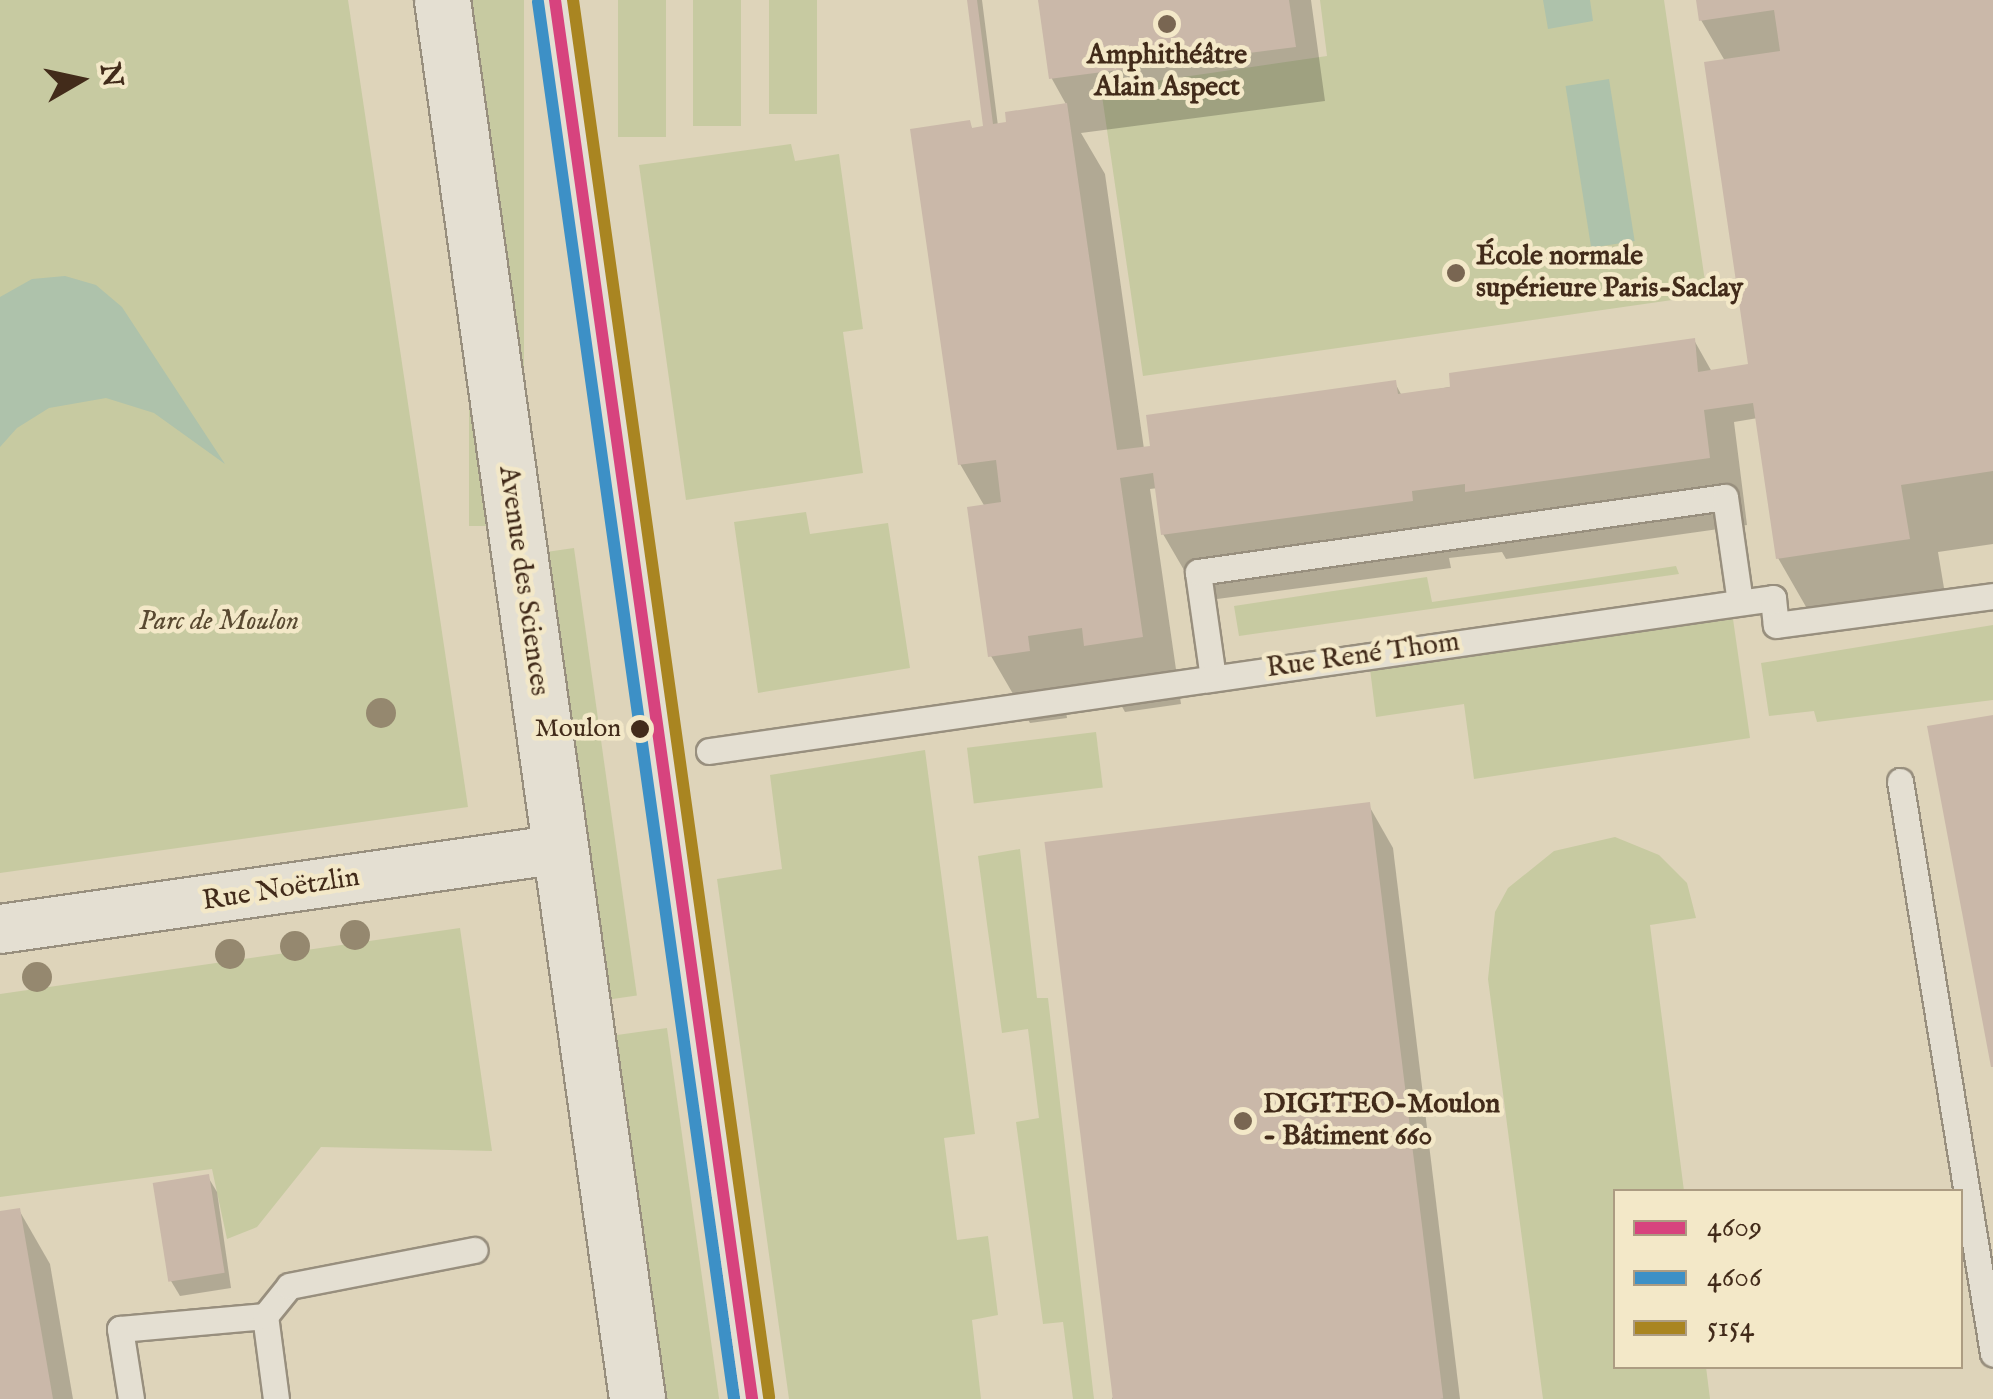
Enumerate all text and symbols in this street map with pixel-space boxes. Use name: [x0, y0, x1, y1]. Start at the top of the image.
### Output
marker: Amphithéâtre Alain Aspect: [1156, 13, 1178, 35]
north arrow: [30, 30, 130, 130]
place label: Amphithéâtre Alain Aspect: [1087, 39, 1247, 105]
text: N: [91, 61, 129, 90]
place label: École normale supérieure Paris-Saclay: [1476, 240, 1743, 306]
marker: École normale supérieure Paris-Saclay: [1445, 262, 1467, 284]
street label: Avenue des Sciences: [490, 464, 556, 698]
park label: Parc de Moulon: [139, 605, 299, 639]
street label: Rue René Thom: [1264, 626, 1462, 686]
place label: Moulon: [535, 713, 621, 745]
marker: Moulon: [630, 719, 650, 739]
street label: Rue Noëtzlin: [200, 861, 362, 919]
place label: DIGITEO-Moulon - Bâtiment 660: [1263, 1088, 1500, 1154]
marker: DIGITEO-Moulon - Bâtiment 660: [1232, 1110, 1254, 1132]
legend: [1613, 1189, 1963, 1369]
text: 4609: [1707, 1209, 1762, 1247]
text: 4606: [1707, 1259, 1762, 1297]
text: 5154: [1707, 1309, 1755, 1347]

